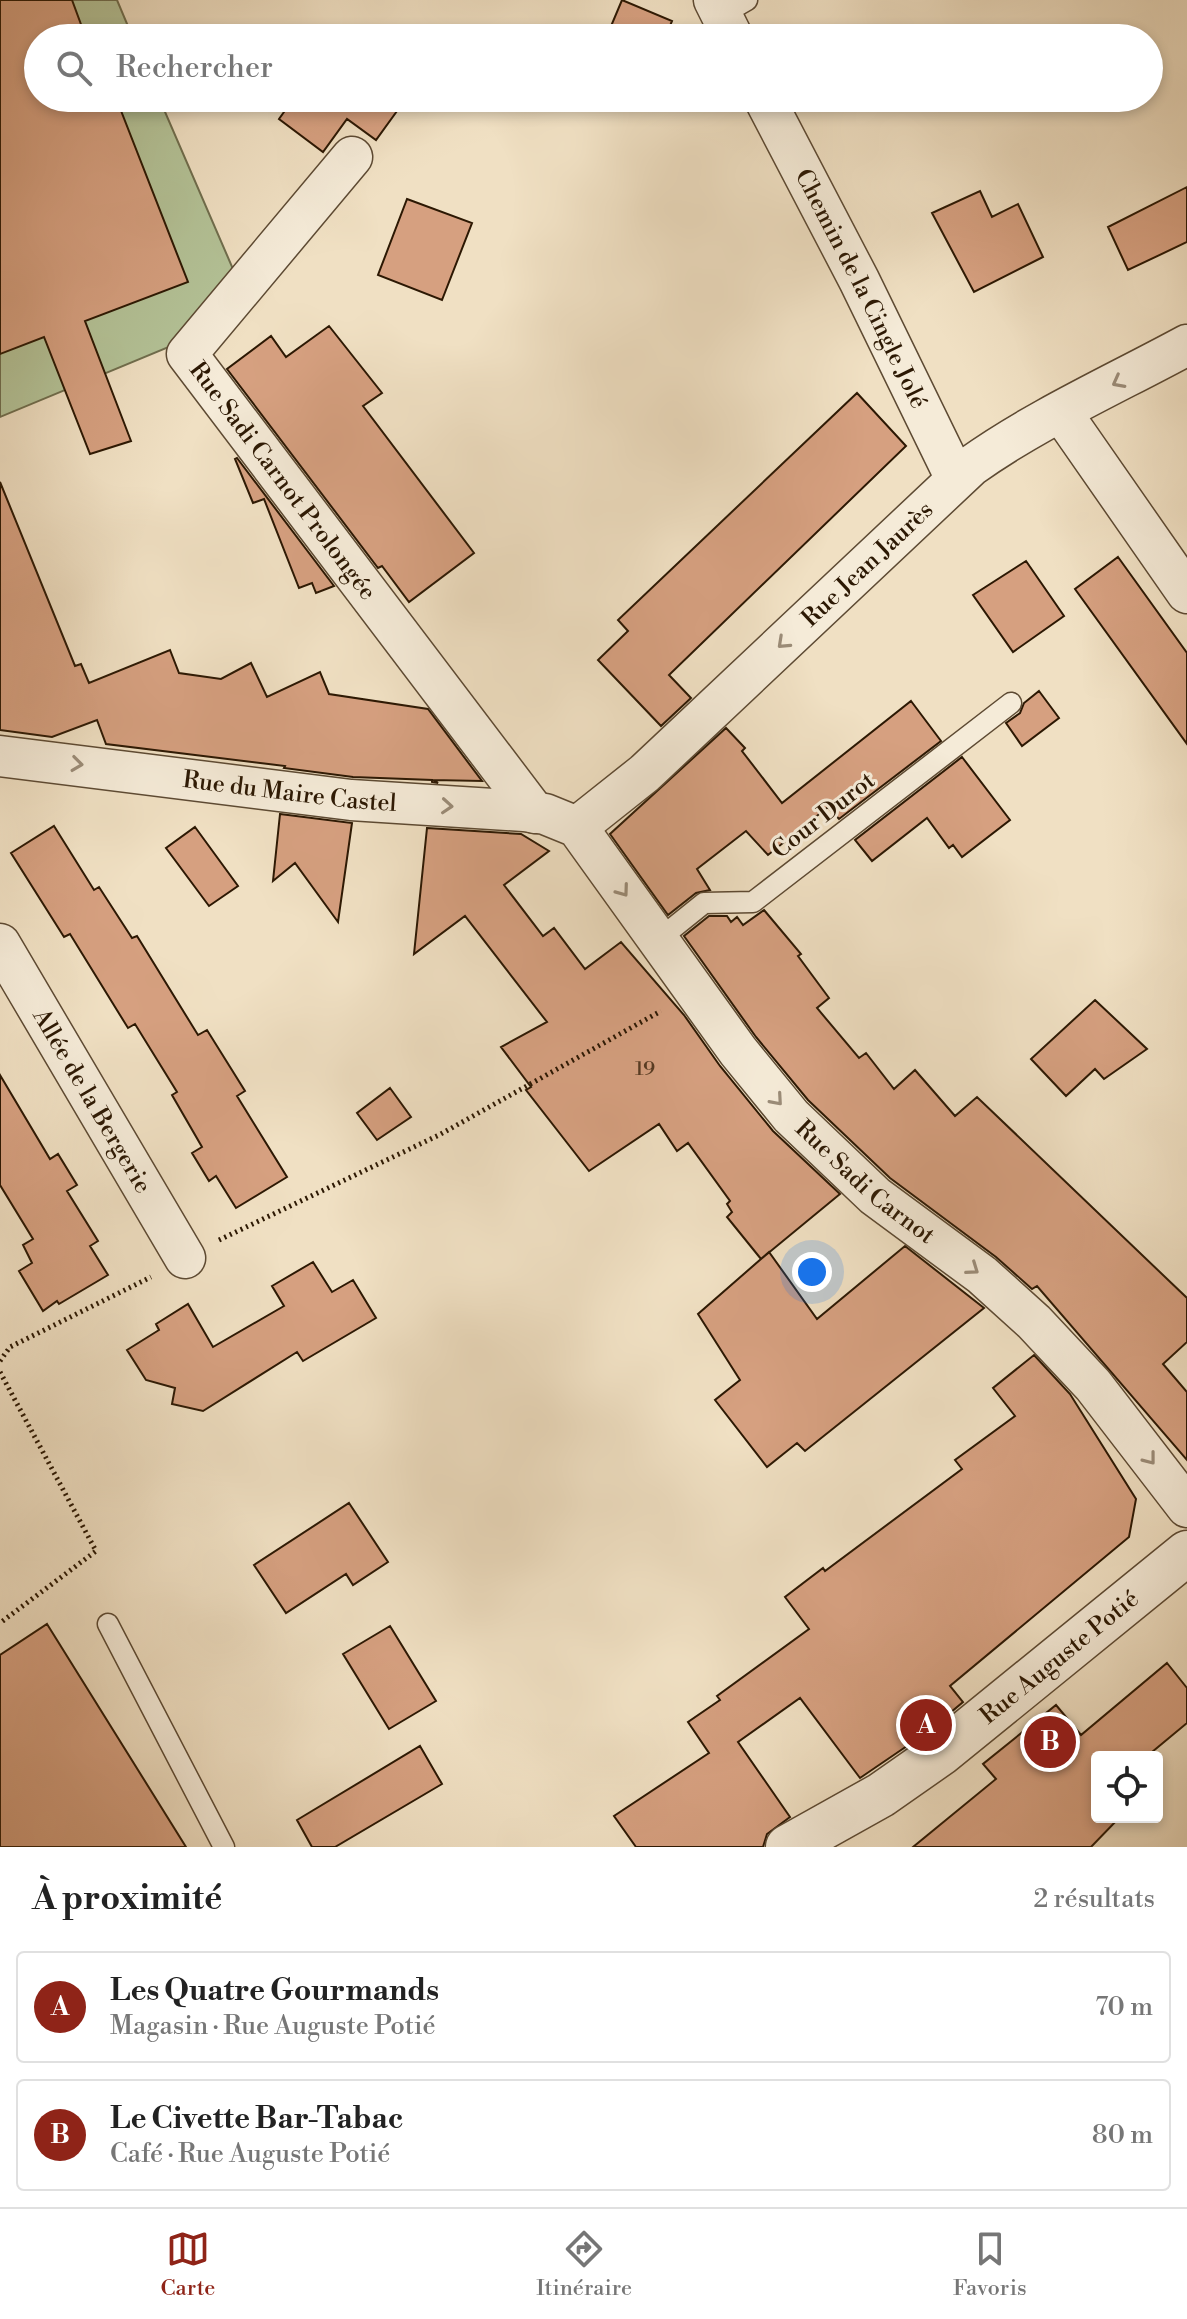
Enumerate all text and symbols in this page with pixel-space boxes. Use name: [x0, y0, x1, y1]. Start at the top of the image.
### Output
search box: [24, 24, 1163, 112]
icon: search: [52, 46, 96, 90]
text: Rechercher: [116, 49, 273, 87]
street label: Chemin de la Cingle Jolé: [788, 164, 933, 414]
street label: Rue Sadi Carnot Prolongée: [182, 356, 382, 607]
one-way arrow: [1112, 372, 1127, 387]
street label: Rue Jean Jaurès: [796, 495, 940, 634]
one-way arrow: [778, 633, 792, 648]
one-way arrow: [71, 756, 84, 773]
street label: Rue du Maire Castel: [181, 765, 398, 819]
street label: Cour Durot: [766, 766, 882, 866]
one-way arrow: [441, 797, 454, 814]
one-way arrow: [613, 882, 628, 896]
street label: Allée de la Bergerie: [25, 1003, 158, 1199]
house number: 19: [635, 1057, 655, 1082]
one-way arrow: [767, 1090, 782, 1105]
street label: Rue Sadi Carnot: [788, 1114, 941, 1251]
your location: [792, 1252, 832, 1292]
one-way arrow: [965, 1259, 979, 1274]
one-way arrow: [1140, 1450, 1154, 1465]
street label: Rue Auguste Potié: [974, 1584, 1145, 1731]
pin: A: [900, 1695, 952, 1755]
pin: B: [1024, 1712, 1076, 1772]
map controls: [1091, 1751, 1163, 1823]
button: locate: [1091, 1751, 1163, 1823]
text: À proximité: [32, 1878, 222, 1920]
text: 2 résultats: [1033, 1883, 1155, 1915]
text: Les Quatre Gourmands: [110, 1972, 439, 2010]
text: A: [51, 1991, 69, 2023]
text: 70 m: [1095, 1991, 1153, 2023]
text: Magasin · Rue Auguste Potié: [110, 2010, 436, 2042]
text: Le Civette Bar-Tabac: [110, 2100, 403, 2138]
text: B: [50, 2119, 70, 2151]
text: 80 m: [1092, 2119, 1153, 2151]
text: Café · Rue Auguste Potié: [110, 2138, 391, 2170]
tab: Carte: [160, 2227, 215, 2302]
tab: Itinéraire: [536, 2227, 632, 2302]
tab: Favoris: [953, 2227, 1027, 2302]

